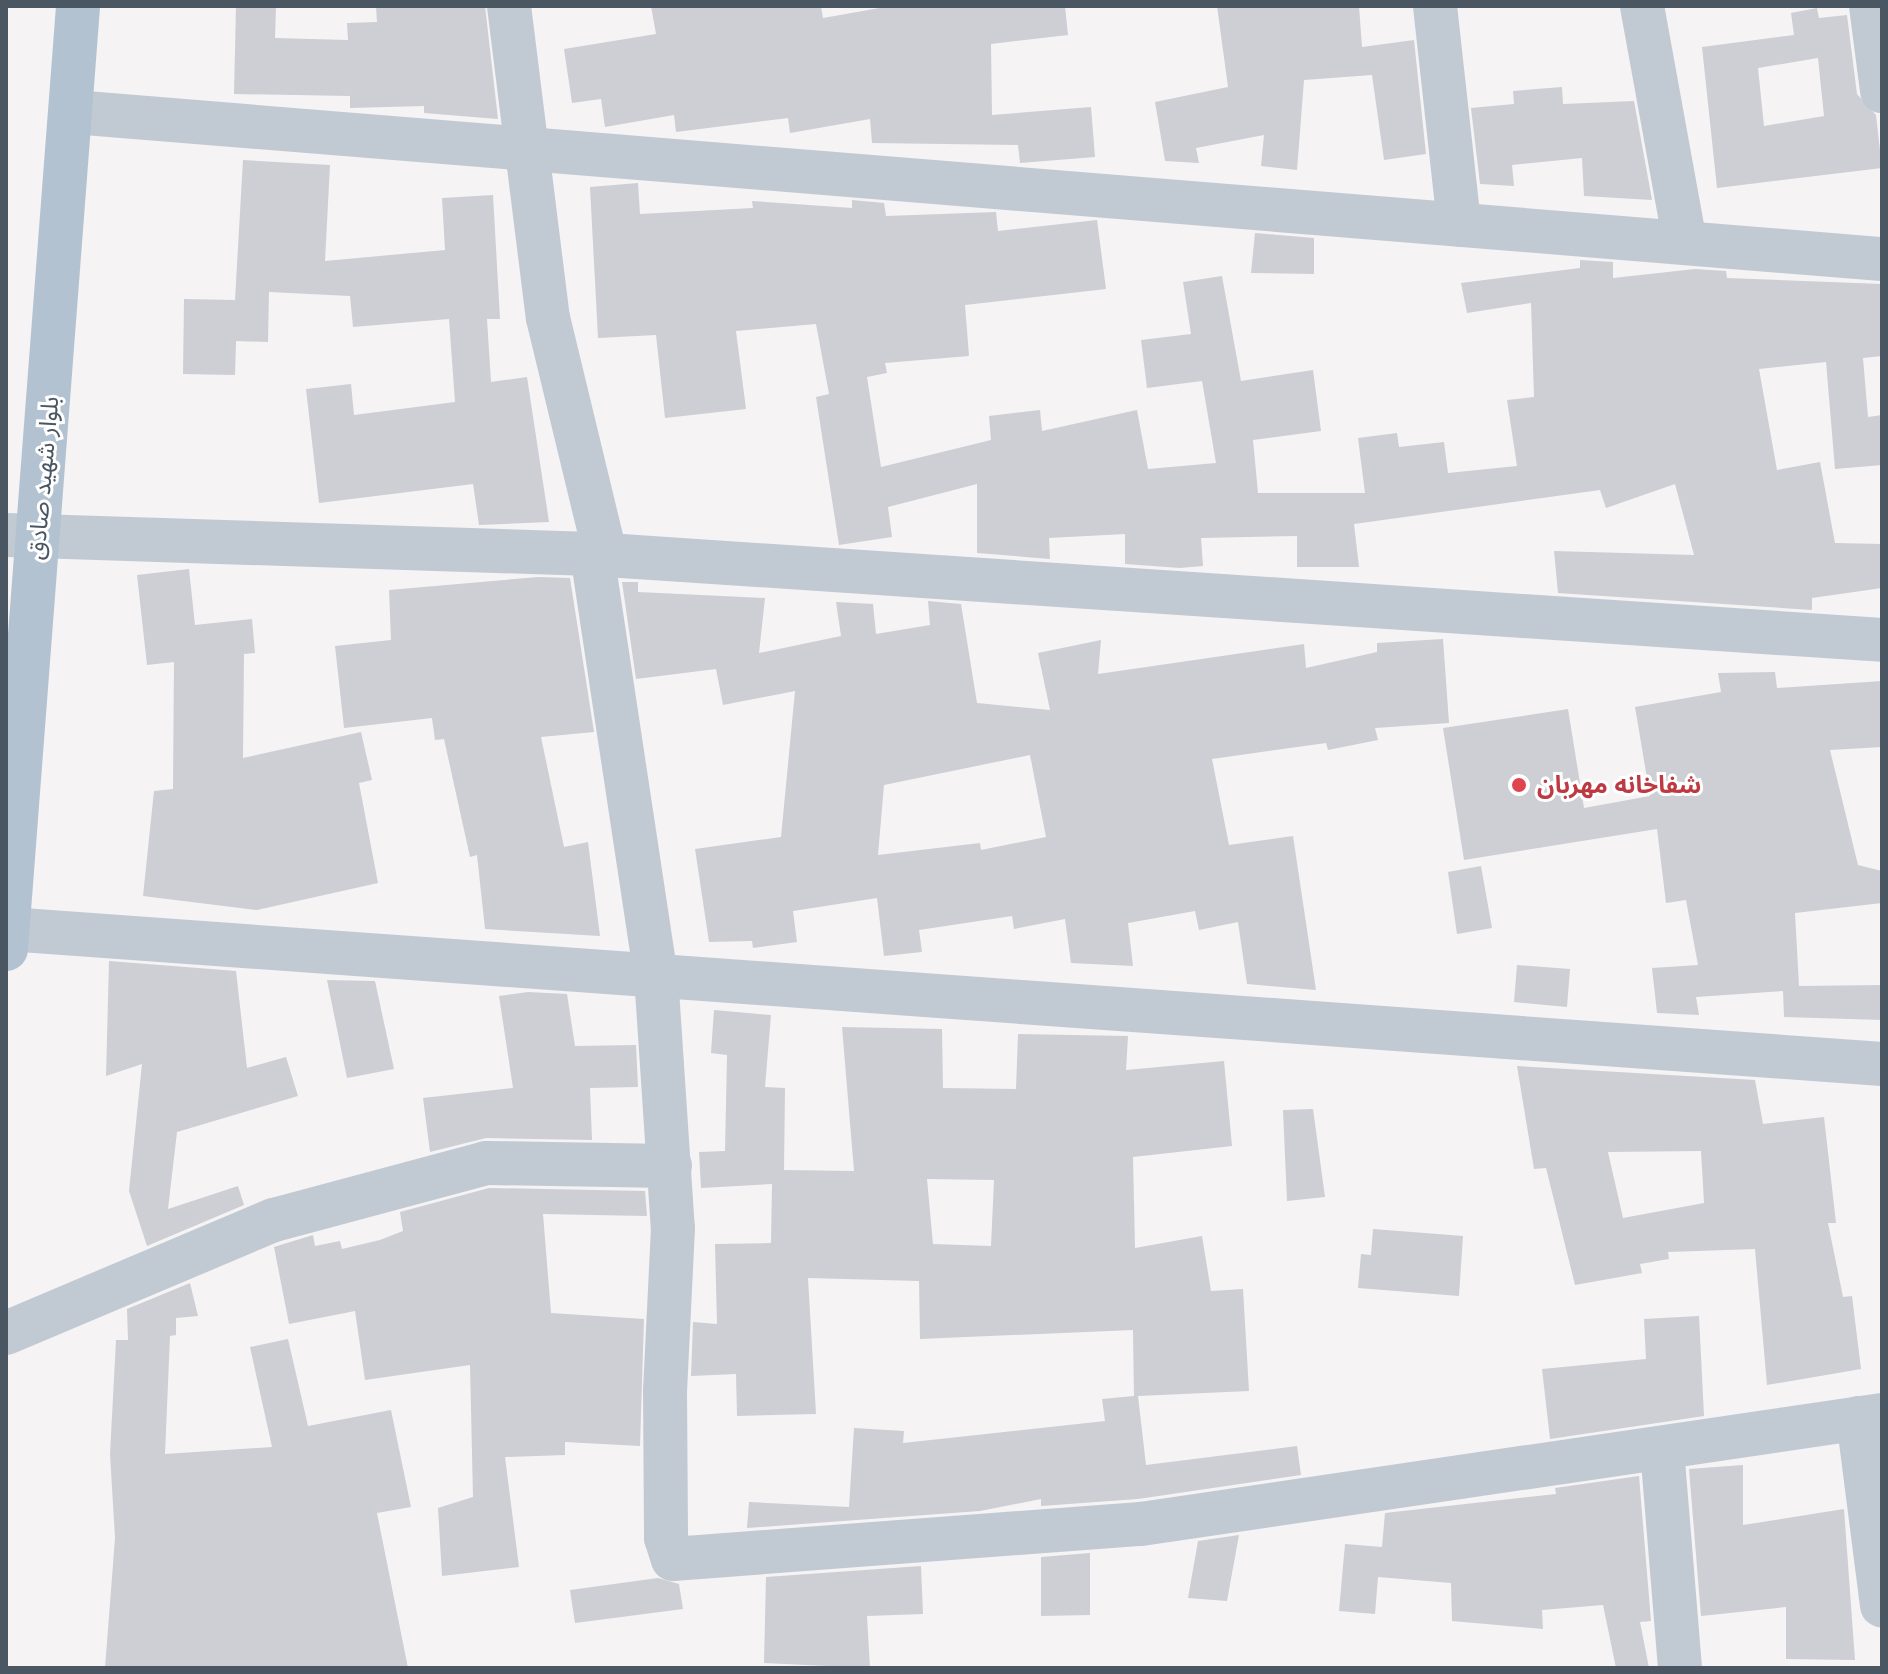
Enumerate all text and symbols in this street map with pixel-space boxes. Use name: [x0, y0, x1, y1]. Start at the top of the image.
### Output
street label: بلوار شهید صادق: [22, 395, 64, 561]
place label: شفاخانه مهربان: [1537, 771, 1701, 799]
marker: شفاخانه مهربان: [1508, 774, 1530, 796]

